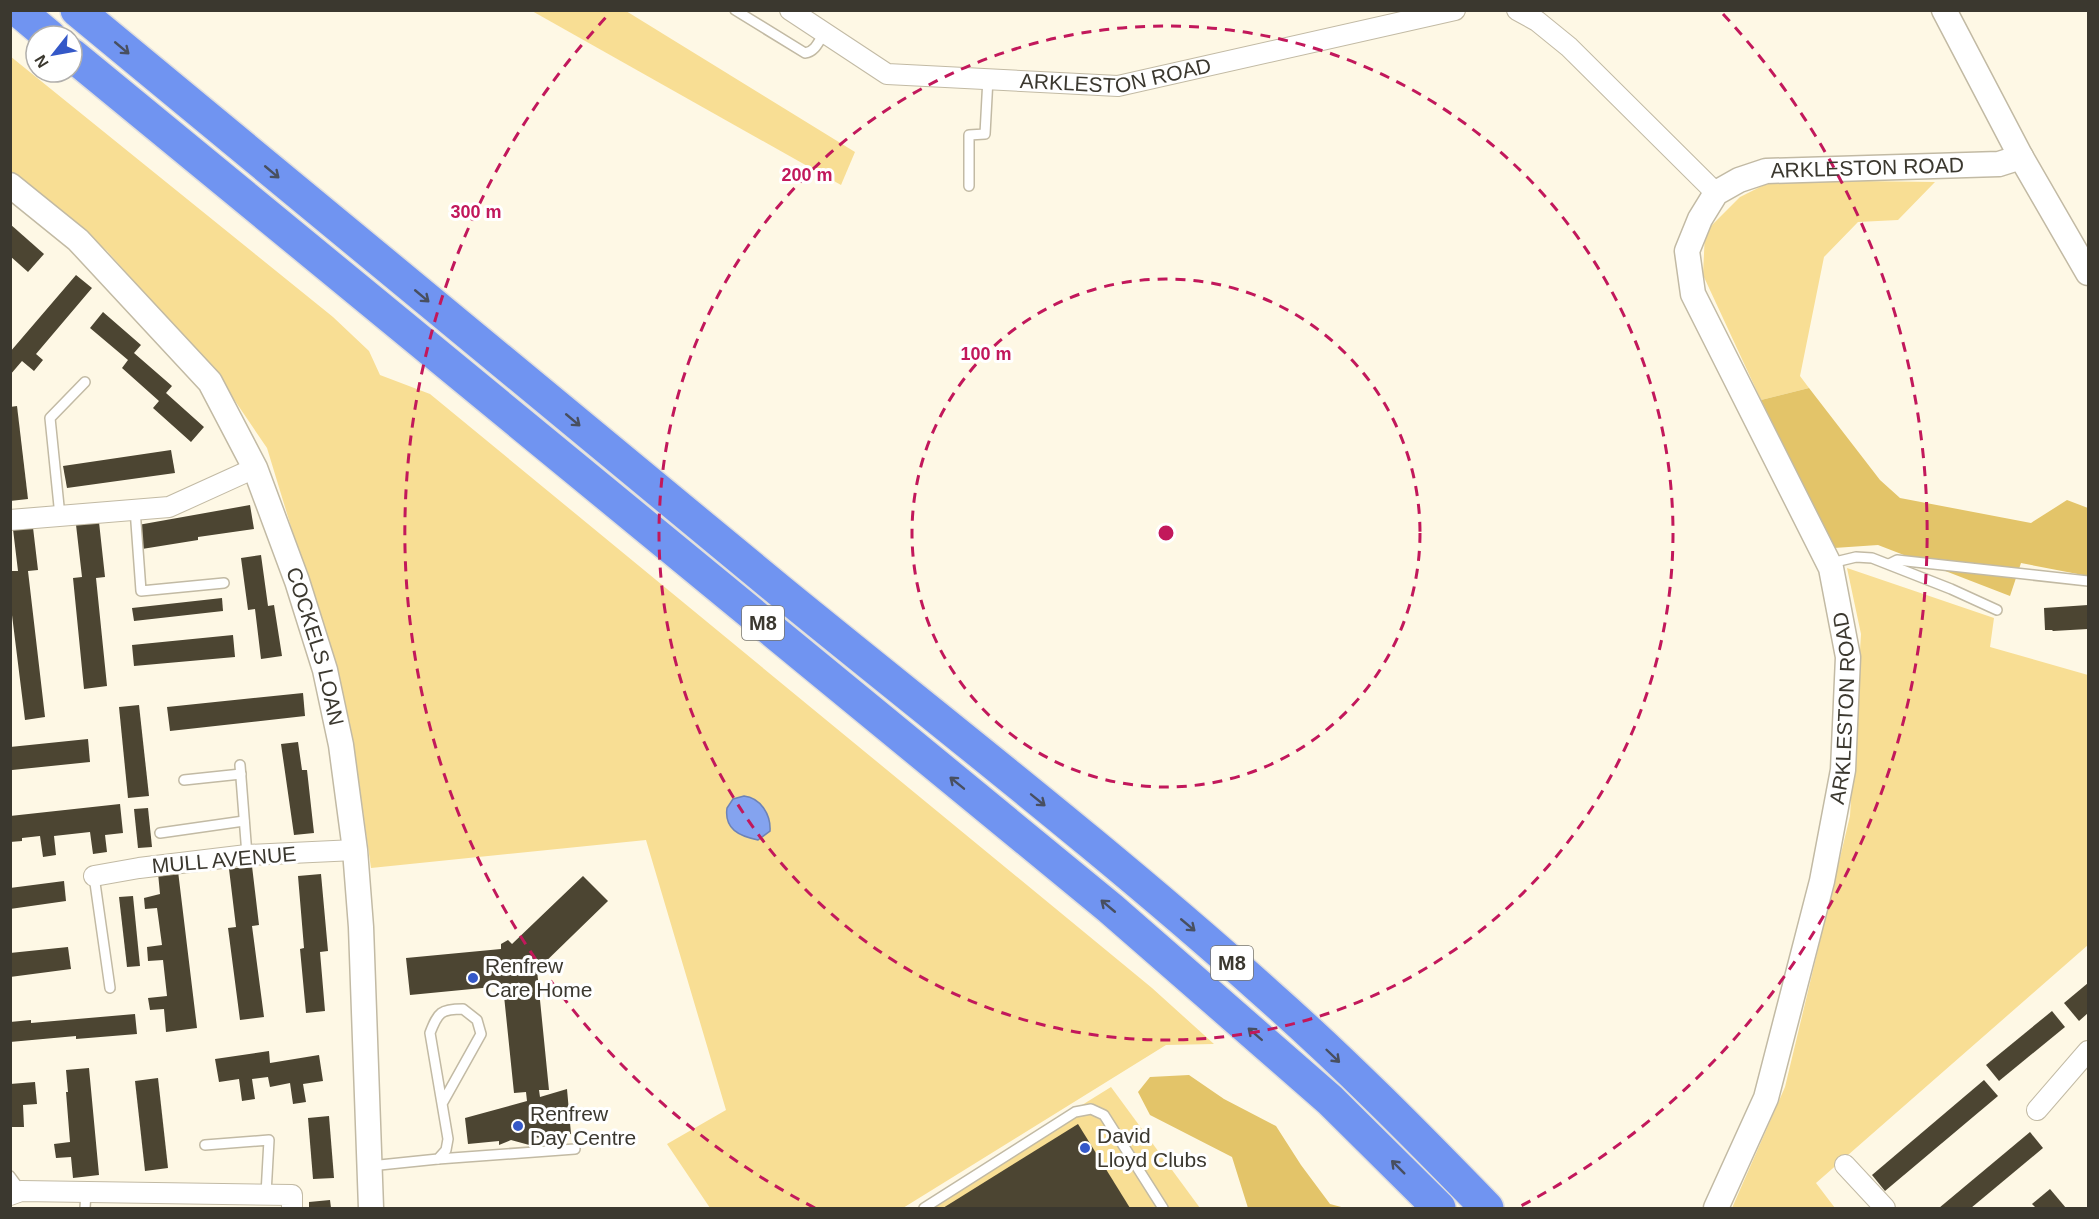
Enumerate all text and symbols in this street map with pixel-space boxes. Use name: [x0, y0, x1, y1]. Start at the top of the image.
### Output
north arrow: [24, 24, 84, 84]
one-way arrow: [114, 41, 130, 54]
text: N: [31, 52, 52, 71]
street label: ARKLESTON ROAD: [1019, 53, 1213, 97]
street label: ARKLESTON ROAD: [1770, 153, 1964, 182]
one-way arrow: [264, 165, 279, 179]
text: 200 m: [781, 165, 833, 185]
text: 300 m: [450, 202, 502, 222]
one-way arrow: [414, 289, 430, 302]
text: 100 m: [960, 344, 1012, 364]
one-way arrow: [565, 413, 580, 427]
centre of rings: [1156, 523, 1176, 543]
street label: COCKELS LOAN: [282, 564, 349, 728]
road number: M8: [742, 606, 784, 640]
street label: ARKLESTON ROAD: [1825, 610, 1859, 806]
one-way arrow: [950, 776, 965, 790]
one-way arrow: [1030, 794, 1046, 807]
street label: MULL AVENUE: [151, 842, 297, 877]
one-way arrow: [1100, 900, 1116, 913]
one-way arrow: [1180, 918, 1195, 932]
road number: M8: [1211, 946, 1253, 980]
place label: Renfrew Care Home: [485, 954, 592, 1001]
marker: Renfrew Care Home: [466, 971, 480, 985]
one-way arrow: [1248, 1027, 1263, 1041]
one-way arrow: [1325, 1048, 1340, 1063]
place label: Renfrew Day Centre: [530, 1102, 636, 1149]
marker: Renfrew Day Centre: [511, 1119, 525, 1133]
place label: David Lloyd Clubs: [1097, 1124, 1207, 1171]
marker: David Lloyd Clubs: [1078, 1141, 1092, 1155]
one-way arrow: [1391, 1159, 1406, 1174]

